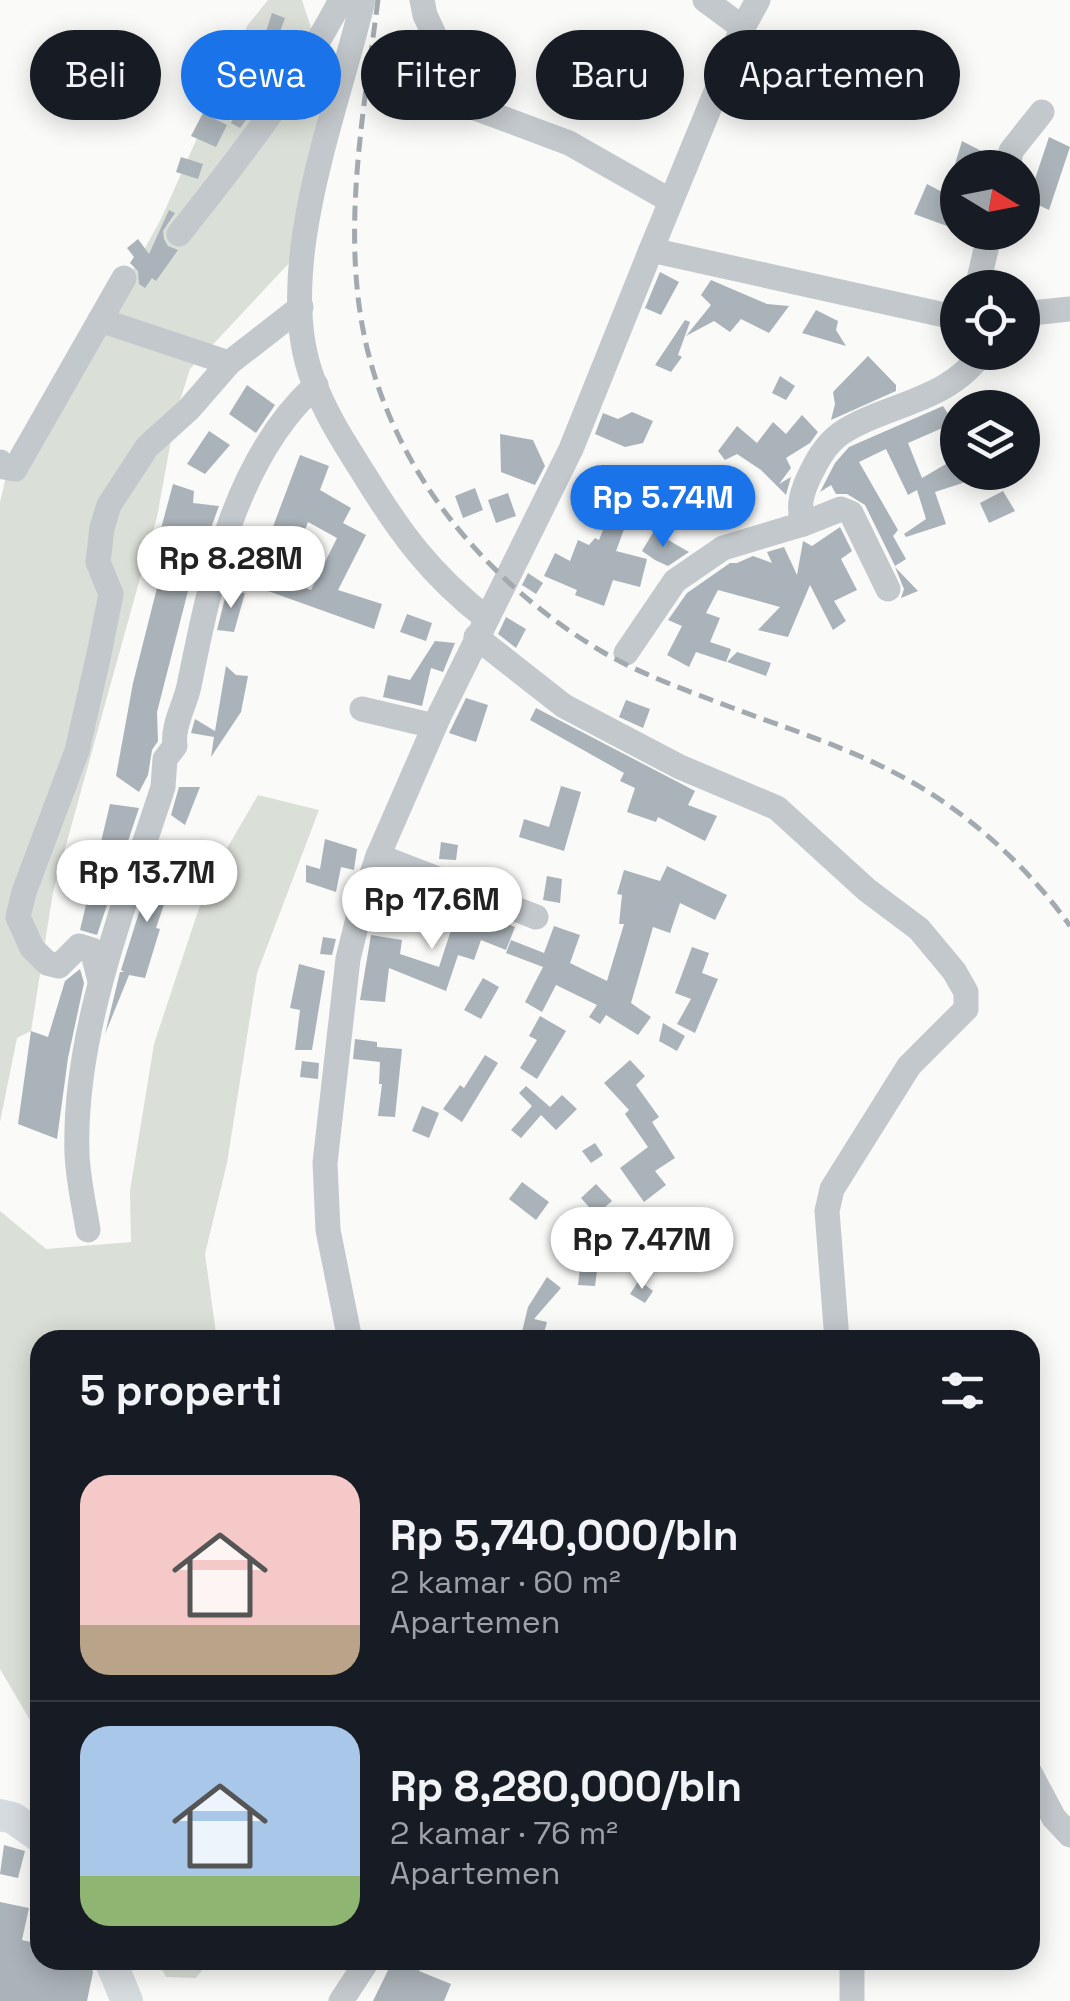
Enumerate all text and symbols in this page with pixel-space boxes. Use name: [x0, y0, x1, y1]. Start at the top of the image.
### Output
chip: Beli: [30, 30, 161, 120]
chip: Sewa: [181, 30, 341, 120]
chip: Filter: [361, 30, 516, 120]
chip: Baru: [536, 30, 684, 120]
chip: Apartemen: [704, 30, 960, 120]
north arrow: [940, 150, 1040, 250]
map controls: [940, 150, 1040, 490]
button: locate: [940, 270, 1040, 370]
button: layers: [940, 390, 1040, 490]
pin: Rp 5.74M: [560, 465, 766, 550]
text: Rp 5.74M: [592, 477, 734, 517]
pin: Rp 8.28M: [128, 526, 334, 611]
text: Rp 8.28M: [159, 538, 303, 578]
pin: Rp 13.7M: [44, 840, 250, 925]
text: Rp 13.7M: [78, 852, 216, 892]
pin: Rp 17.6M: [329, 867, 535, 952]
text: Rp 17.6M: [364, 879, 500, 919]
pin: Rp 7.47M: [539, 1207, 745, 1292]
text: Rp 7.47M: [573, 1219, 711, 1259]
icon: filters: [935, 1363, 990, 1418]
text: 5 properti: [80, 1364, 282, 1417]
text: Rp 5,740,000/bln: [390, 1509, 739, 1562]
icon: home: [160, 1515, 280, 1635]
text: 2 kamar · 60 m²: [390, 1562, 621, 1602]
text: Apartemen: [390, 1602, 560, 1642]
text: Rp 8,280,000/bln: [390, 1760, 742, 1813]
icon: home: [160, 1766, 280, 1886]
text: 2 kamar · 76 m²: [390, 1813, 618, 1853]
text: Apartemen: [390, 1853, 560, 1893]

